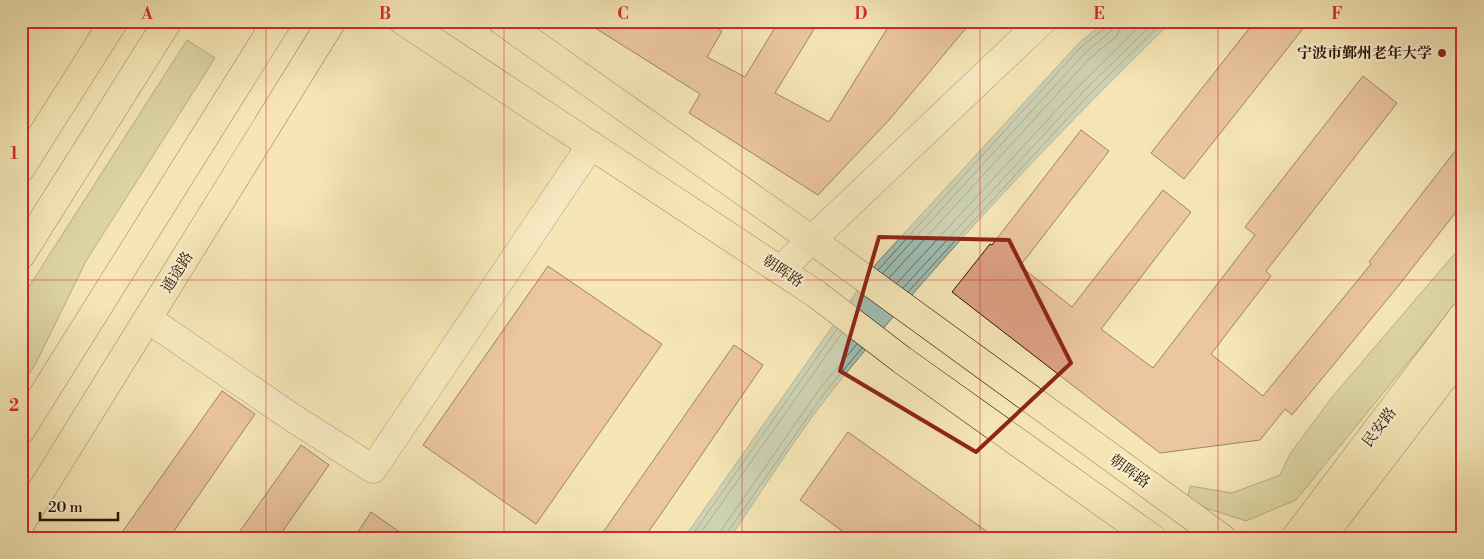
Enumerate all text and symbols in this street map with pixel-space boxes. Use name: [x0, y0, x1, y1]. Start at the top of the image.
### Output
text: A: [140, 4, 153, 24]
text: B: [379, 4, 391, 24]
text: C: [617, 4, 629, 24]
text: D: [855, 4, 868, 24]
text: E: [1093, 4, 1105, 24]
text: F: [1331, 4, 1343, 24]
place label: 宁波市鄞州老年大学: [1297, 44, 1432, 63]
marker: 宁波市鄞州老年大学: [1436, 47, 1448, 59]
text: 1: [10, 144, 18, 164]
street label: 通途路: [157, 248, 197, 296]
street label: 朝晖路: [759, 251, 807, 292]
text: 2: [9, 396, 19, 416]
street label: 民安路: [1358, 404, 1401, 451]
street label: 朝晖路: [1106, 450, 1153, 492]
scale bar: [40, 489, 118, 521]
text: 20 m: [48, 498, 83, 517]

